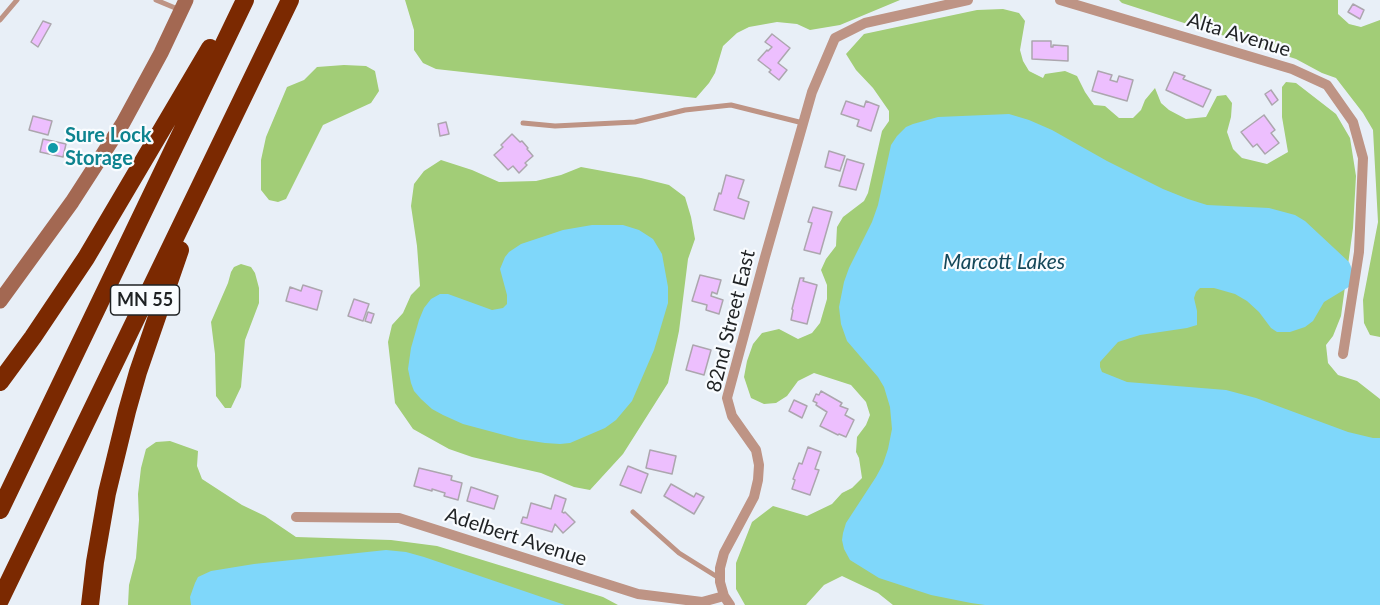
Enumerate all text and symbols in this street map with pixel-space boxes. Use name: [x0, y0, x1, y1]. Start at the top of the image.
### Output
street label: Alta Avenue: [1184, 8, 1294, 62]
place label: Sure Lock Storage: [65, 124, 151, 171]
marker: Sure Lock Storage: [46, 141, 60, 155]
street label: 82nd Street East: [702, 247, 760, 395]
water label: Marcott Lakes: [943, 249, 1065, 275]
road number: MN 55: [110, 285, 180, 315]
street label: Adelbert Avenue: [442, 503, 590, 571]

